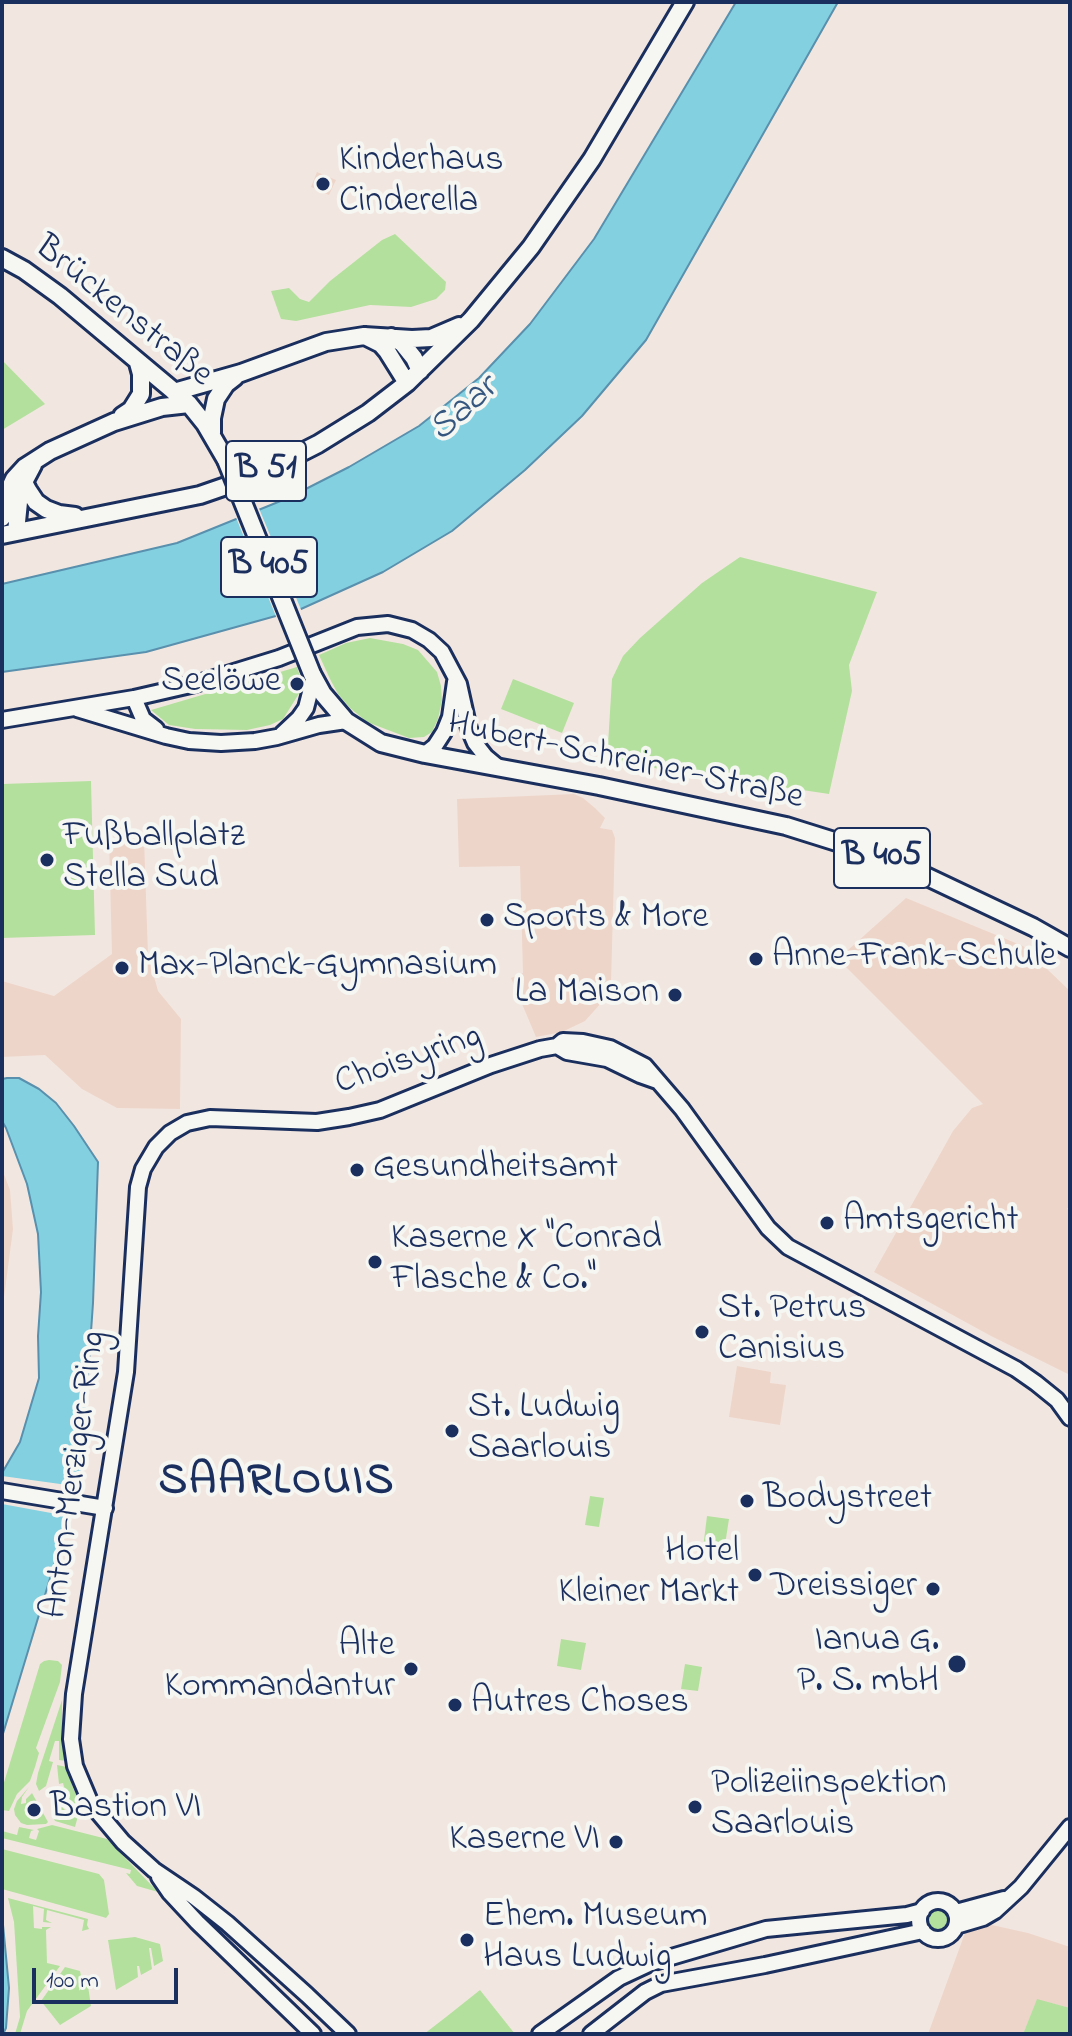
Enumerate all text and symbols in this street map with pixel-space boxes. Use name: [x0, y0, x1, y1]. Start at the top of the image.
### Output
place label: Kinderhaus Cinderella: [339, 141, 504, 226]
marker: Kinderhaus Cinderella: [314, 175, 332, 193]
street label: Brückenstraße: [24, 228, 220, 398]
water label: Saar: [421, 368, 509, 454]
road number: B 51: [226, 441, 306, 501]
road number: B 405: [221, 537, 317, 597]
place label: Seelöwe: [161, 662, 281, 706]
marker: Seelöwe: [288, 675, 306, 693]
street label: Hubert-Schreiner-Straße: [443, 704, 807, 822]
place label: Fußballplatz Stella Sud: [63, 817, 245, 902]
road number: B 405: [834, 828, 930, 888]
marker: Fußballplatz Stella Sud: [38, 851, 56, 869]
place label: Sports & More: [503, 898, 708, 942]
marker: Sports & More: [478, 911, 496, 929]
place label: Anne-Frank-Schule: [772, 937, 1056, 981]
place label: Max-Planck-Gymnasium: [138, 946, 497, 990]
marker: Anne-Frank-Schule: [747, 950, 765, 968]
marker: Max-Planck-Gymnasium: [113, 959, 131, 977]
place label: La Maison: [515, 973, 659, 1017]
marker: La Maison: [666, 986, 684, 1004]
street label: Choisyring: [330, 1017, 488, 1107]
place label: Gesundheitsamt: [373, 1148, 618, 1192]
marker: Gesundheitsamt: [348, 1161, 366, 1179]
place label: Amtsgericht: [843, 1201, 1019, 1245]
marker: Amtsgericht: [818, 1214, 836, 1232]
place label: Kaserne X "Conrad Flasche & Co.": [391, 1219, 662, 1304]
marker: Kaserne X "Conrad Flasche & Co.": [366, 1253, 384, 1271]
place label: St. Petrus Canisius: [718, 1289, 866, 1374]
marker: St. Petrus Canisius: [693, 1323, 711, 1341]
street label: Anton-Merziger-Ring: [35, 1328, 119, 1622]
place label: St. Ludwig Saarlouis: [468, 1388, 620, 1473]
marker: St. Ludwig Saarlouis: [443, 1422, 461, 1440]
district label: SAARLOUIS: [159, 1459, 395, 1511]
place label: Bodystreet: [763, 1479, 932, 1523]
marker: Bodystreet: [738, 1492, 756, 1510]
place label: Hotel Kleiner Markt: [559, 1532, 739, 1617]
marker: Hotel Kleiner Markt: [746, 1566, 764, 1584]
place label: Dreissiger: [770, 1567, 917, 1611]
marker: Dreissiger: [924, 1580, 942, 1598]
place label: Ianua G. P. S. mbH: [797, 1621, 939, 1706]
place label: Alte Kommandantur: [165, 1626, 395, 1711]
marker: Ianua G. P. S. mbH: [946, 1653, 968, 1675]
marker: Alte Kommandantur: [402, 1660, 420, 1678]
place label: Autres Choses: [471, 1683, 689, 1727]
marker: Autres Choses: [446, 1696, 464, 1714]
place label: Polizeiinspektion Saarlouis: [711, 1764, 947, 1849]
place label: Bastion VI: [50, 1788, 201, 1832]
marker: Polizeiinspektion Saarlouis: [686, 1798, 704, 1816]
marker: Bastion VI: [25, 1801, 43, 1819]
place label: Kaserne VI: [449, 1820, 600, 1864]
marker: Kaserne VI: [607, 1833, 625, 1851]
place label: Ehem. Museum Haus Ludwig: [483, 1897, 708, 1982]
marker: Ehem. Museum Haus Ludwig: [458, 1931, 476, 1949]
scale bar: [36, 1952, 182, 2002]
text: 100 m: [46, 1964, 99, 1999]

